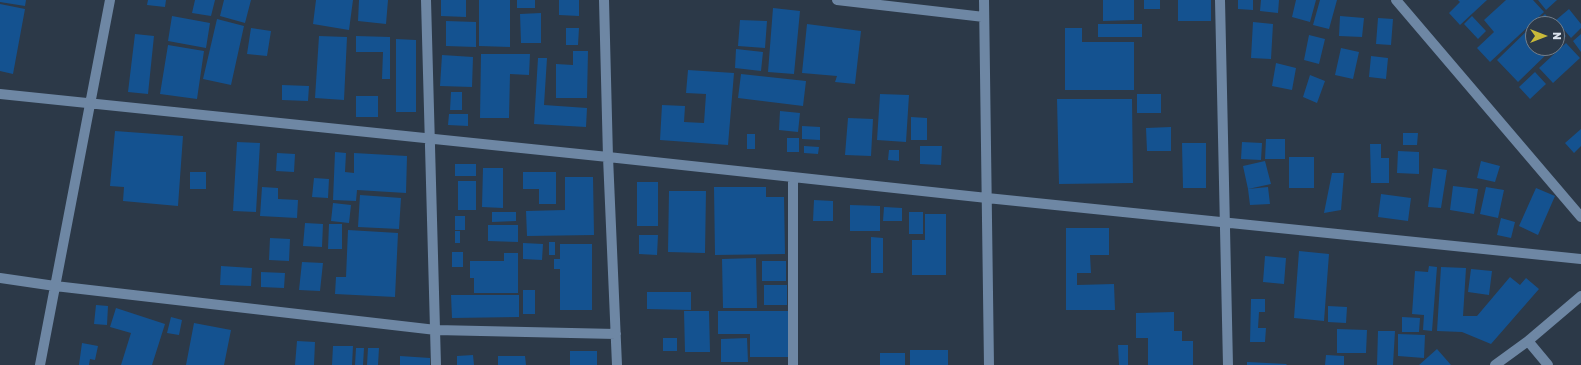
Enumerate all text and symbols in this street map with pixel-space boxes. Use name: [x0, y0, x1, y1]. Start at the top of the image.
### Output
north arrow: [1525, 16, 1565, 56]
text: N: [1550, 32, 1563, 40]

